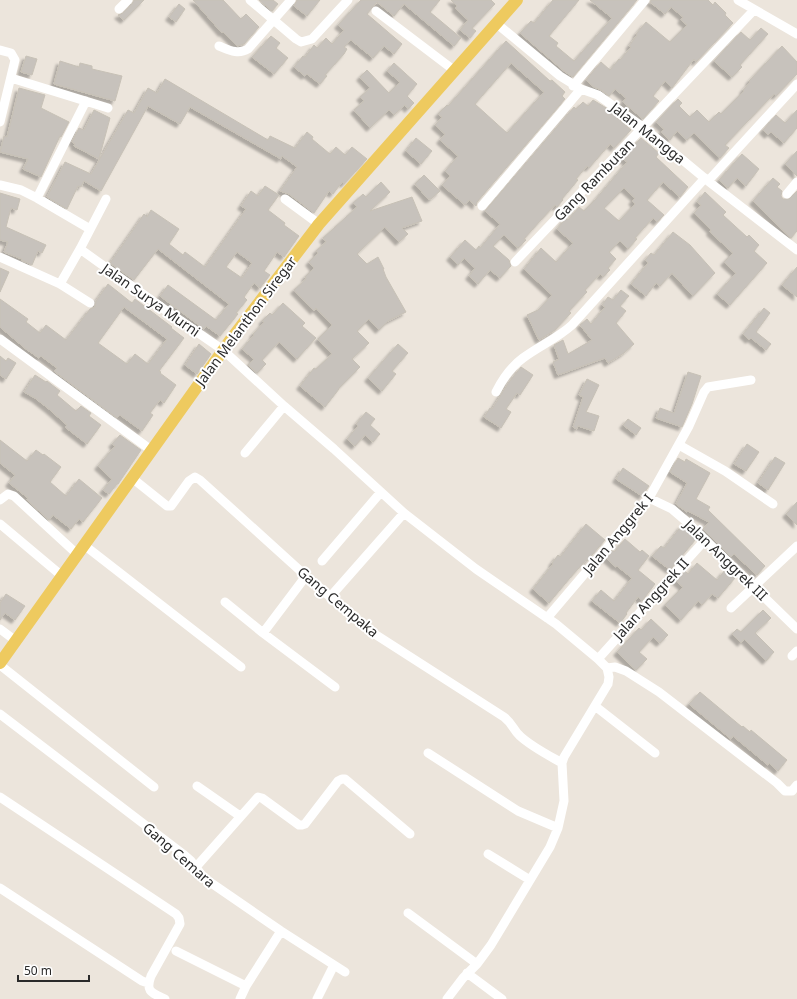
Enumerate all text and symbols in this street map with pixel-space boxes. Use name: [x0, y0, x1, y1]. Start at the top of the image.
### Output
street label: Jalan Mangga: [606, 96, 690, 168]
street label: Gang Rambutan: [549, 134, 638, 225]
street label: Jalan Melanthon Siregar: [189, 252, 301, 391]
street label: Jalan Surya Murni: [97, 258, 204, 341]
street label: Jalan Anggrek I: [577, 489, 657, 579]
street label: Jalan Anggrek III: [679, 514, 772, 605]
street label: Jalan Anggrek II: [607, 553, 693, 645]
street label: Gang Cempaka: [294, 562, 383, 641]
street label: Gang Cemara: [139, 818, 220, 891]
scale bar: [18, 957, 89, 983]
text: 50 m: [24, 962, 52, 979]

